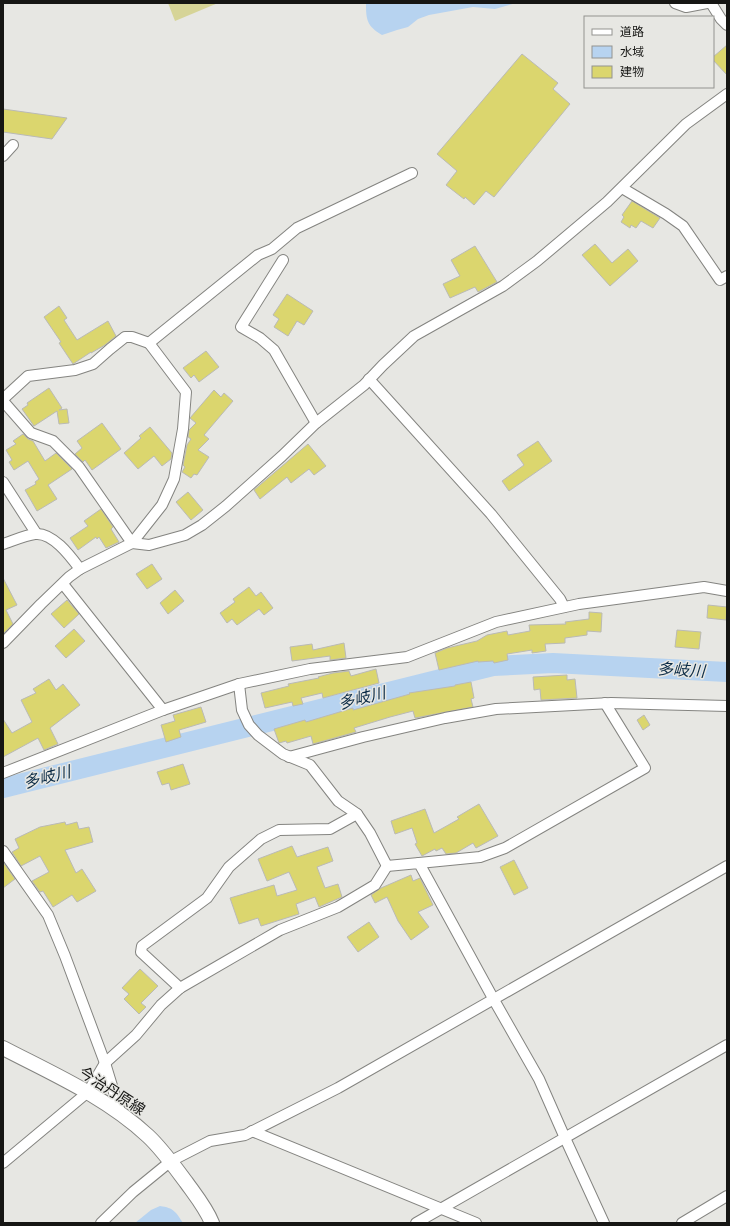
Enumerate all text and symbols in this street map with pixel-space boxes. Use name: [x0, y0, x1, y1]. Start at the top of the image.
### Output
legend: [584, 16, 714, 88]
text: 道路: [620, 25, 644, 39]
text: 水域: [620, 45, 644, 59]
text: 建物: [620, 65, 644, 79]
water label: 多岐川: [657, 659, 707, 681]
water label: 多岐川: [336, 682, 390, 713]
water label: 多岐川: [21, 761, 75, 792]
street label: 今治丹原線: [76, 1063, 148, 1119]

